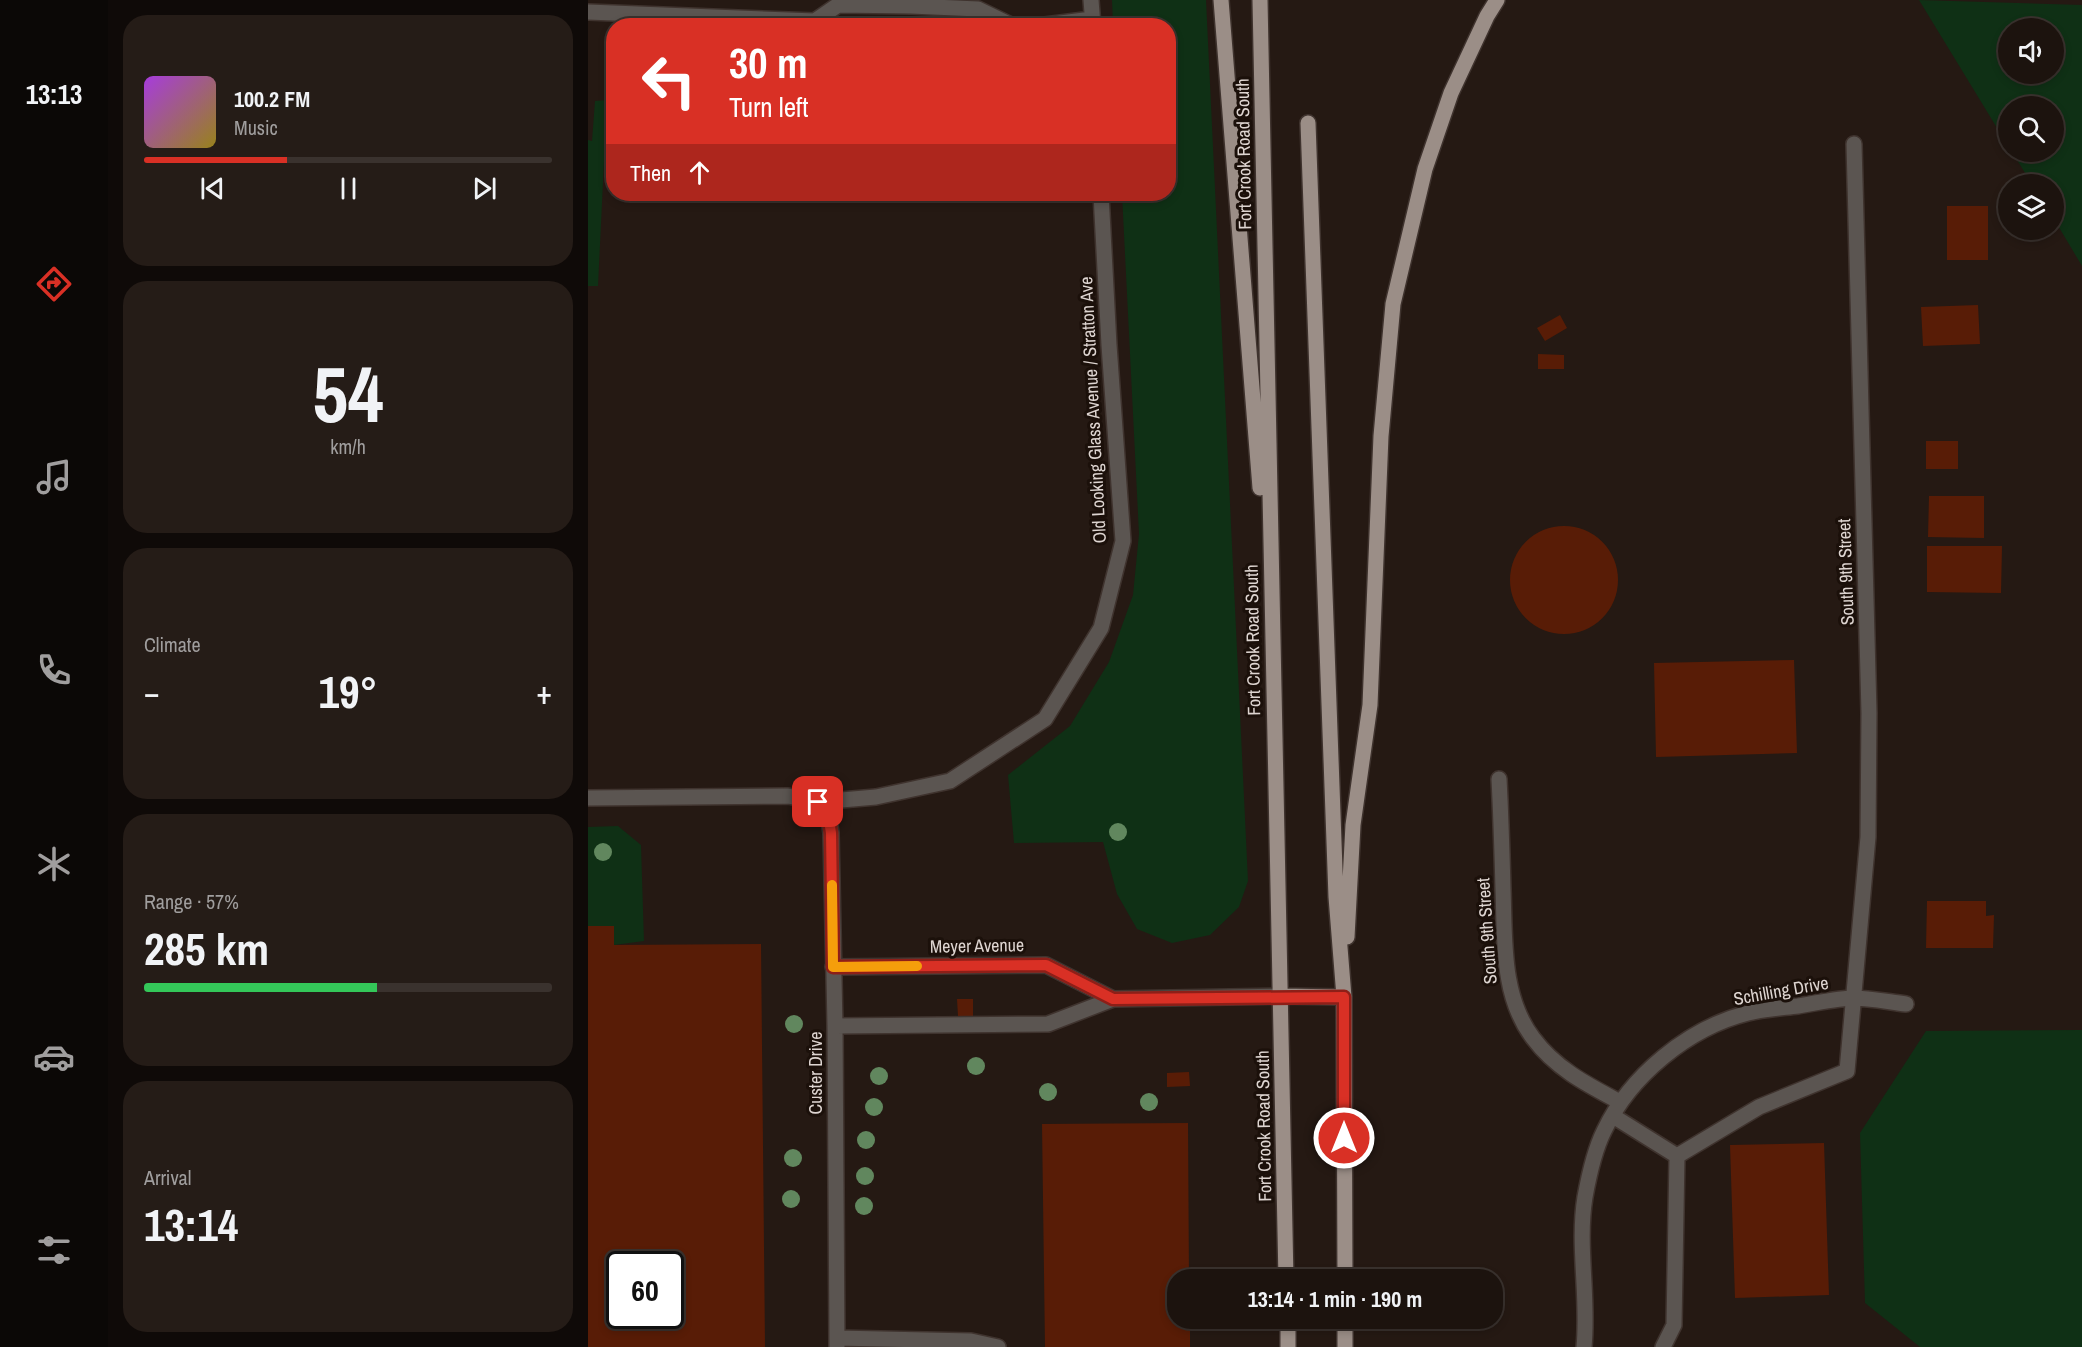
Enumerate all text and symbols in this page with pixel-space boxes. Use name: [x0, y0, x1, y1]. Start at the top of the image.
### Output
map controls: [1998, 18, 2064, 240]
button: sound: [1998, 18, 2064, 84]
text: 30 m: [729, 35, 808, 91]
icon: left: [630, 42, 708, 120]
text: 13:13: [26, 76, 82, 112]
street label: Fort Crook Road South: [1230, 78, 1257, 230]
text: 100.2 FM: [234, 84, 310, 114]
text: Turn left: [729, 89, 808, 125]
button: search: [1998, 96, 2064, 162]
text: Music: [234, 114, 278, 141]
icon: ahead: [683, 156, 716, 189]
text: Then: [630, 158, 671, 188]
icon: previous: [196, 172, 229, 205]
icon: pause: [332, 172, 365, 205]
icon: next: [468, 172, 501, 205]
button: layers: [1998, 174, 2064, 240]
icon: directions: [33, 263, 75, 305]
street label: Old Looking Glass Avenue / Stratton Ave: [1073, 276, 1112, 544]
text: 54: [312, 341, 384, 446]
text: km/h: [330, 433, 366, 460]
icon: music: [33, 456, 75, 498]
street label: South 9th Street: [1831, 518, 1860, 626]
street label: Fort Crook Road South: [1239, 564, 1266, 716]
text: Climate: [144, 631, 201, 658]
icon: phone: [33, 649, 75, 691]
text: 19°: [318, 661, 378, 722]
text: −: [144, 670, 160, 714]
text: +: [536, 670, 552, 714]
pin: [792, 776, 843, 827]
icon: arrive: [801, 785, 834, 818]
icon: climate: [33, 843, 75, 885]
street label: South 9th Street: [1470, 877, 1503, 985]
text: Range · 57%: [144, 888, 239, 915]
text: 285 km: [144, 918, 269, 979]
street label: Meyer Avenue: [930, 932, 1024, 959]
street label: Schilling Drive: [1731, 970, 1830, 1011]
street label: Custer Drive: [803, 1032, 828, 1114]
icon: car: [33, 1036, 75, 1078]
street label: Fort Crook Road South: [1250, 1050, 1277, 1202]
position arrow: [1312, 1106, 1376, 1170]
text: Arrival: [144, 1164, 191, 1191]
text: 13:14: [144, 1194, 238, 1255]
icon: filters: [33, 1229, 75, 1271]
speed limit sign: 60: [606, 1251, 684, 1329]
text: 13:14 · 1 min · 190 m: [1248, 1284, 1422, 1314]

